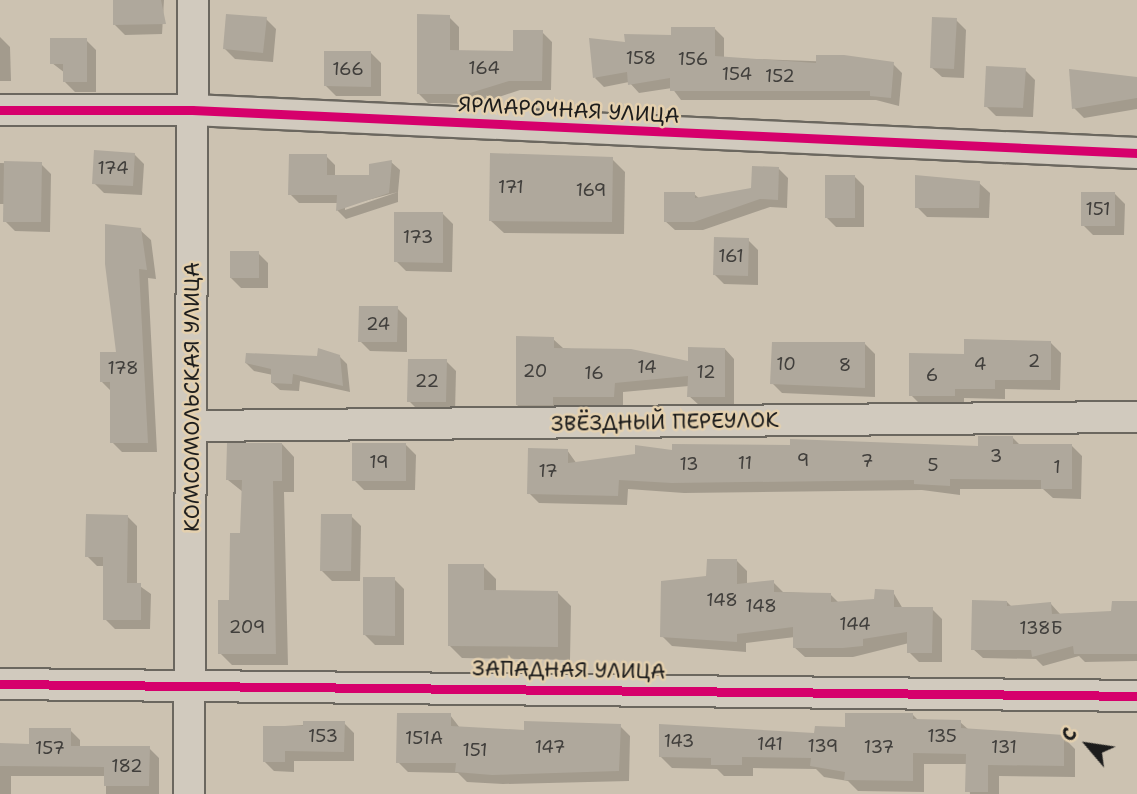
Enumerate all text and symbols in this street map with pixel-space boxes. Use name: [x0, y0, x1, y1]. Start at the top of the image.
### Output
house number: 158: [626, 47, 656, 69]
house number: 156: [678, 48, 708, 70]
house number: 164: [468, 57, 500, 79]
house number: 166: [332, 58, 364, 80]
house number: 154: [722, 63, 752, 85]
house number: 152: [765, 65, 795, 87]
street label: ЯРМАРОЧНАЯ УЛИЦА: [458, 92, 680, 128]
house number: 174: [98, 157, 128, 179]
house number: 171: [498, 176, 524, 198]
house number: 169: [576, 179, 606, 201]
house number: 151: [1085, 198, 1111, 220]
house number: 173: [403, 226, 433, 248]
house number: 161: [718, 245, 744, 267]
street label: КОМСОМОЛЬСКАЯ УЛИЦА: [179, 262, 205, 532]
house number: 24: [366, 313, 390, 335]
house number: 2: [1028, 350, 1040, 372]
house number: 10: [776, 353, 796, 375]
house number: 4: [974, 353, 986, 375]
house number: 8: [839, 354, 851, 376]
house number: 14: [637, 356, 657, 378]
house number: 178: [107, 357, 139, 379]
house number: 20: [523, 360, 547, 382]
house number: 12: [696, 361, 716, 383]
house number: 16: [584, 362, 604, 384]
house number: 6: [926, 364, 938, 386]
house number: 22: [415, 370, 439, 392]
street label: ЗВЁЗДНЫЙ ПЕРЕУЛОК: [551, 407, 779, 437]
house number: 3: [990, 445, 1002, 467]
house number: 9: [797, 449, 809, 471]
house number: 7: [861, 450, 873, 472]
house number: 19: [369, 451, 389, 473]
house number: 11: [738, 452, 752, 474]
house number: 13: [679, 453, 699, 475]
house number: 5: [927, 454, 939, 476]
house number: 1: [1053, 456, 1061, 478]
house number: 17: [538, 460, 558, 482]
house number: 148: [706, 589, 738, 611]
house number: 148: [745, 595, 777, 617]
house number: 144: [839, 613, 871, 635]
house number: 209: [229, 616, 265, 638]
house number: 138Б: [1019, 617, 1063, 639]
street label: ЗАПАДНАЯ УЛИЦА: [472, 656, 666, 684]
north arrow: [1053, 710, 1123, 780]
text: С: [1055, 723, 1083, 746]
house number: 153: [308, 725, 338, 747]
house number: 135: [927, 725, 957, 747]
house number: 151А: [405, 727, 443, 749]
house number: 143: [664, 730, 694, 752]
house number: 141: [757, 733, 783, 755]
house number: 139: [808, 735, 838, 757]
house number: 147: [535, 736, 565, 758]
house number: 137: [864, 736, 894, 758]
house number: 131: [991, 736, 1017, 758]
house number: 157: [35, 737, 65, 759]
house number: 151: [462, 739, 488, 761]
house number: 182: [111, 755, 143, 777]

